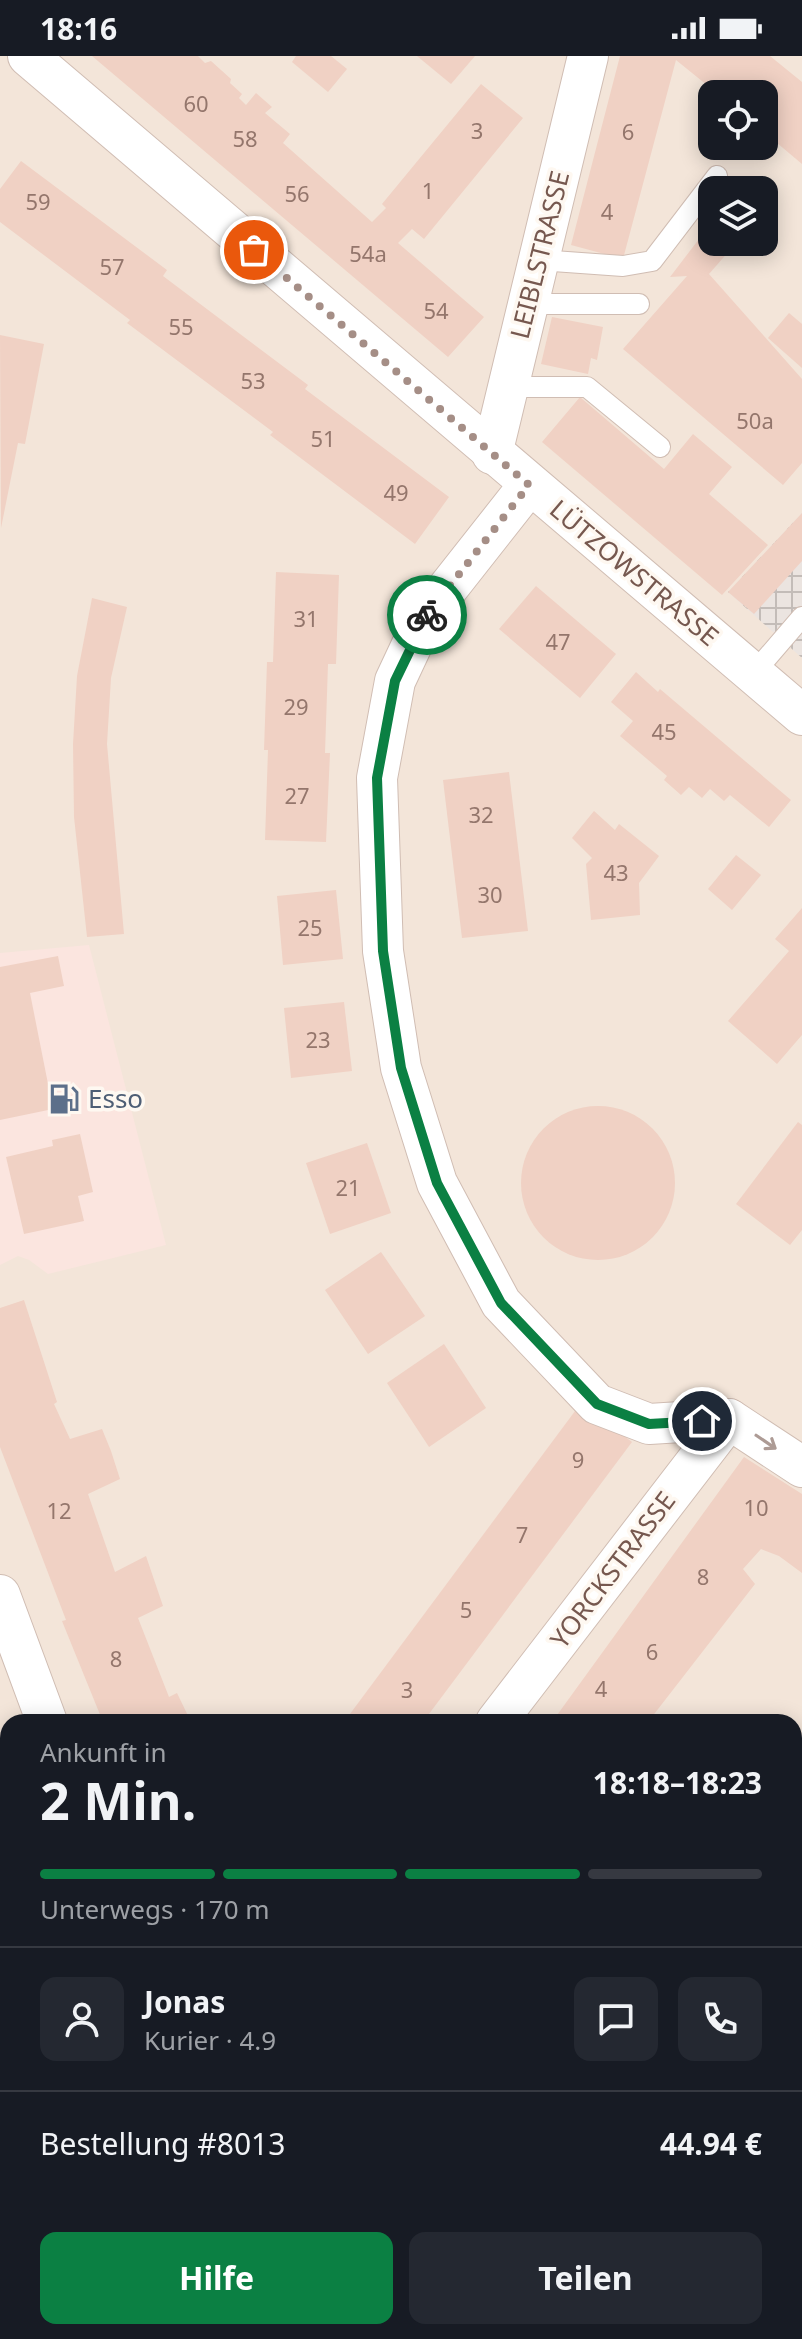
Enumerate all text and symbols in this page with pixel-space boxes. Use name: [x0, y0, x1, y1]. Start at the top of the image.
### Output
text: 18:16: [40, 8, 117, 49]
map controls: [698, 80, 778, 256]
button: locate: [698, 80, 778, 160]
house number: 60: [183, 88, 209, 118]
house number: 3: [471, 115, 483, 145]
house number: 6: [622, 116, 634, 146]
house number: 58: [232, 123, 258, 153]
street label: LEIBLSTRASSE: [501, 167, 577, 343]
house number: 1: [422, 175, 434, 205]
button: layers: [698, 176, 778, 256]
house number: 56: [284, 178, 310, 208]
house number: 59: [25, 186, 51, 216]
house number: 4: [601, 196, 614, 226]
pin: [220, 216, 288, 284]
icon: bag: [232, 228, 276, 272]
house number: 54a: [349, 238, 387, 268]
house number: 57: [99, 251, 125, 281]
house number: 54: [423, 295, 449, 325]
house number: 55: [168, 311, 194, 341]
house number: 53: [240, 365, 266, 395]
house number: 50a: [736, 405, 774, 435]
house number: 51: [310, 423, 336, 453]
house number: 49: [383, 477, 409, 507]
street label: LÜTZOWSTRASSE: [543, 491, 727, 654]
courier: [387, 575, 467, 655]
icon: bike: [405, 593, 449, 637]
house number: 31: [293, 603, 319, 633]
house number: 47: [545, 626, 571, 656]
house number: 29: [283, 691, 309, 721]
house number: 45: [651, 716, 677, 746]
house number: 27: [284, 780, 310, 810]
house number: 32: [468, 799, 494, 829]
house number: 43: [603, 857, 629, 887]
house number: 30: [477, 879, 503, 909]
house number: 25: [297, 912, 323, 942]
house number: 23: [305, 1024, 331, 1054]
place label: Esso: [88, 1080, 143, 1116]
fuel station icon: Esso: [47, 1082, 81, 1116]
house number: 21: [335, 1172, 361, 1202]
pin: [668, 1387, 736, 1455]
icon: home: [680, 1399, 724, 1443]
one-way arrow: [754, 1434, 776, 1450]
house number: 9: [572, 1444, 584, 1474]
street label: YORCKSTRASSE: [541, 1484, 683, 1655]
house number: 10: [743, 1492, 769, 1522]
house number: 12: [46, 1495, 72, 1525]
house number: 7: [516, 1519, 528, 1549]
house number: 8: [697, 1561, 709, 1591]
house number: 5: [460, 1594, 472, 1624]
house number: 6: [646, 1636, 658, 1666]
house number: 8: [110, 1643, 122, 1673]
house number: 4: [595, 1673, 608, 1703]
house number: 3: [401, 1674, 413, 1704]
text: Ankunft in: [40, 1734, 167, 1770]
text: 18:18–18:23: [593, 1762, 762, 1803]
text: 2 Min.: [40, 1764, 196, 1835]
text: Unterwegs · 170 m: [40, 1891, 270, 1927]
button: person: [40, 1977, 124, 2061]
button: chat: [574, 1977, 658, 2061]
button: phone: [678, 1977, 762, 2061]
text: Jonas: [144, 1981, 225, 2022]
text: Kurier · 4.9: [144, 2022, 276, 2058]
text: Bestellung #8013: [40, 2123, 285, 2164]
text: 44.94 €: [660, 2123, 762, 2164]
button: Hilfe: [40, 2232, 393, 2324]
button: Teilen: [409, 2232, 762, 2324]

